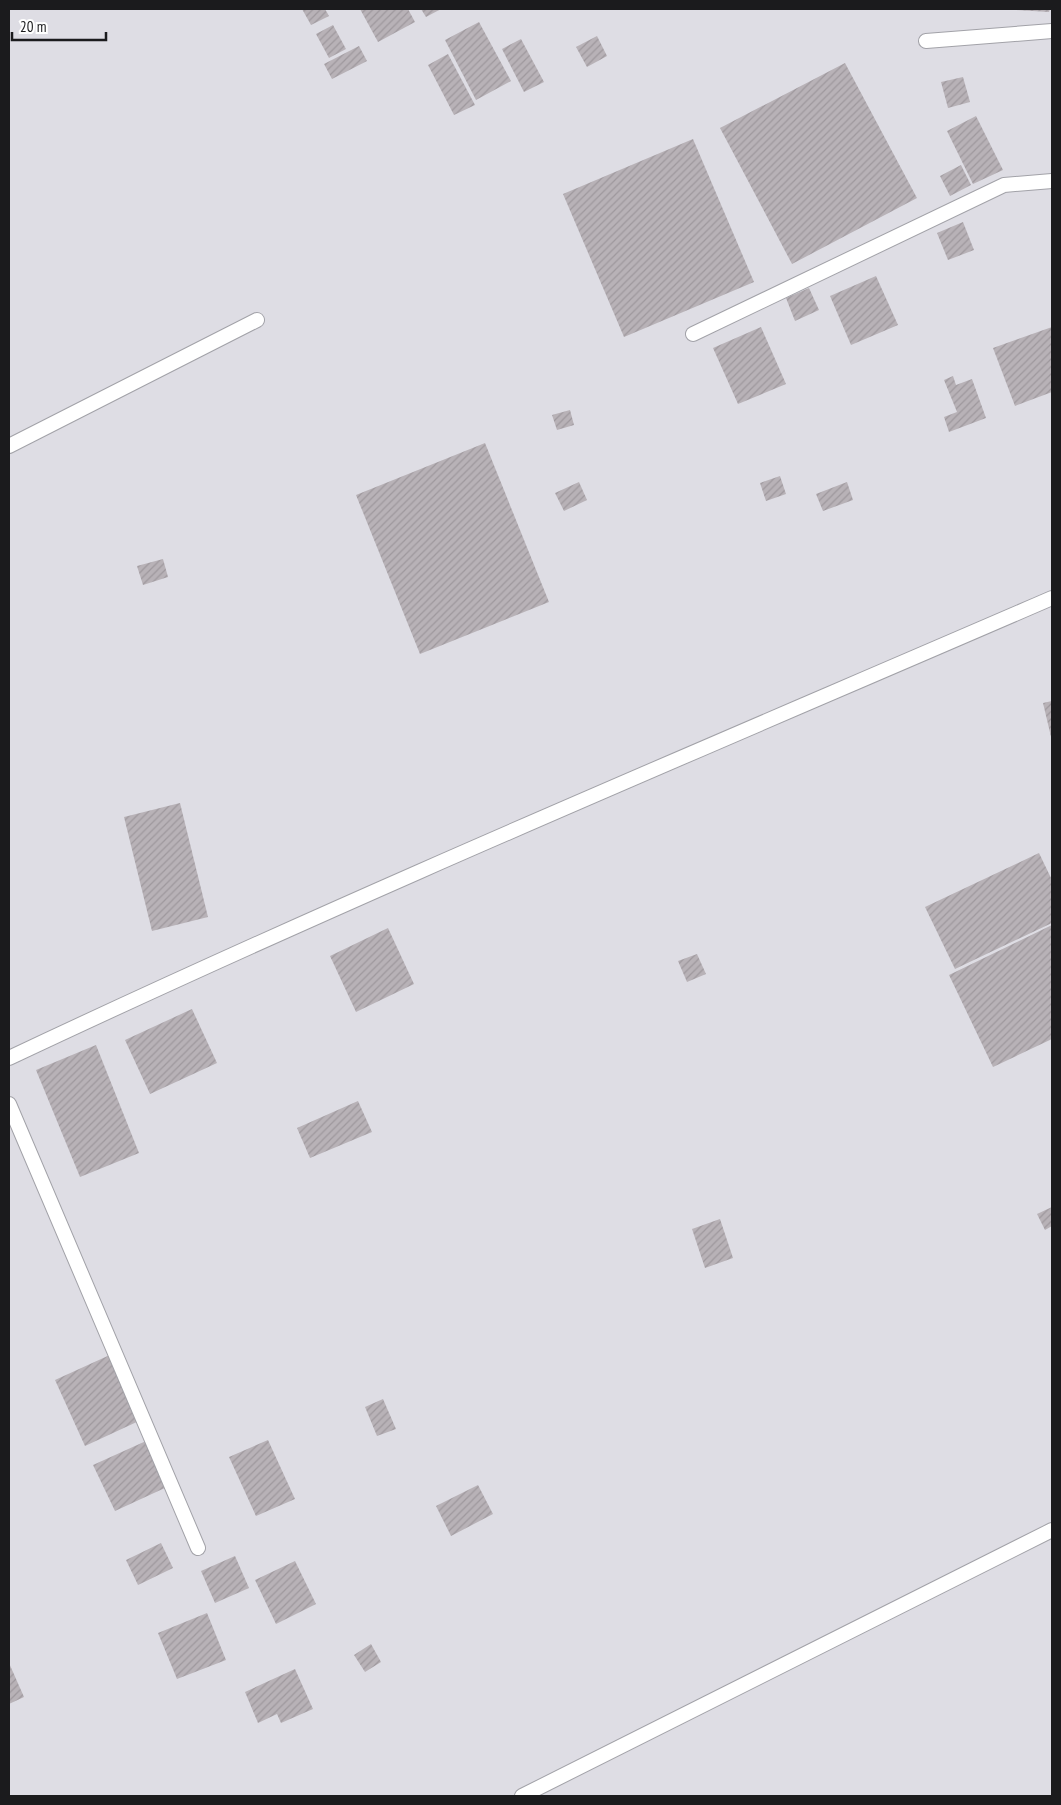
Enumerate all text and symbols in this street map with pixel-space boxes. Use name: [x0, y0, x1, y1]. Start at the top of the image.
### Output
scale bar: [12, 10, 106, 42]
text: 20 m: [20, 17, 46, 36]

